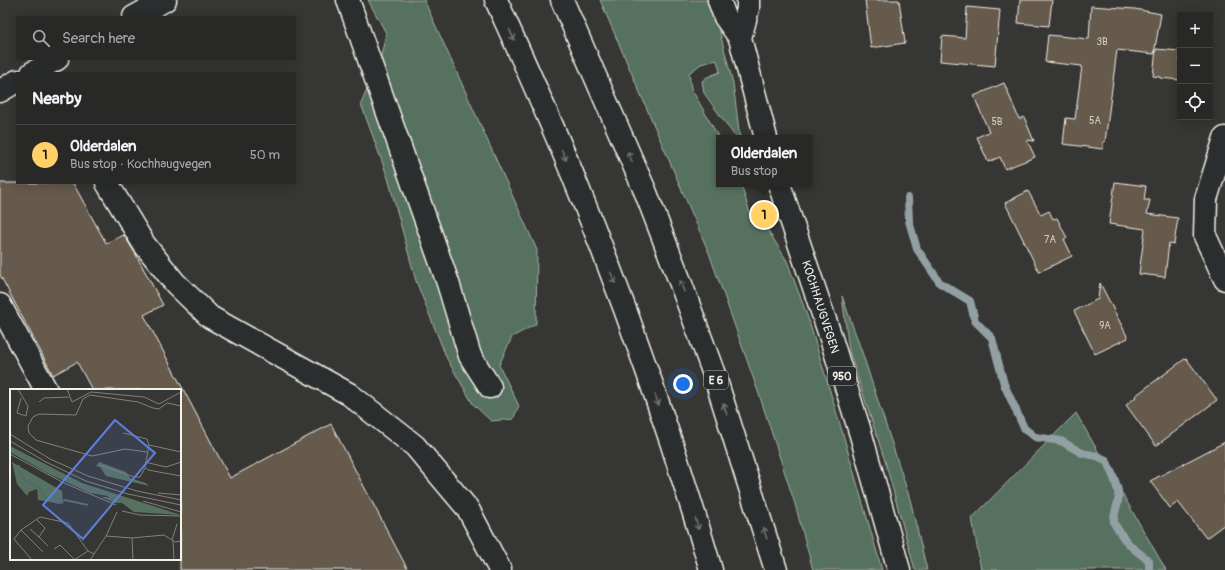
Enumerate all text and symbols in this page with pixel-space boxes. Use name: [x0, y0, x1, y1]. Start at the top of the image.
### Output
map controls: [1177, 12, 1213, 120]
button: +: [1177, 12, 1213, 48]
search box: [16, 16, 296, 60]
icon: search: [30, 27, 52, 49]
text: Search here: [62, 29, 135, 48]
one-way arrow: [509, 29, 516, 41]
house number: 3B: [1096, 36, 1108, 48]
button: −: [1177, 48, 1213, 84]
button: locate: [1177, 84, 1213, 120]
text: Nearby: [32, 88, 81, 109]
house number: 5A: [1089, 115, 1101, 127]
house number: 5B: [991, 116, 1003, 128]
popup: [716, 135, 812, 187]
text: Olderdalen: [70, 137, 137, 156]
text: Olderdalen: [731, 144, 797, 163]
text: 1: [42, 147, 48, 163]
text: 50 m: [250, 147, 280, 163]
one-way arrow: [561, 148, 569, 160]
one-way arrow: [626, 151, 633, 163]
text: Bus stop · Kochhaugvegen: [70, 156, 211, 172]
text: Bus stop: [731, 163, 778, 179]
pin: 1: [751, 200, 777, 230]
house number: 7A: [1044, 234, 1056, 246]
street label: KOCHHAUGVEGEN: [798, 258, 842, 356]
one-way arrow: [610, 271, 618, 283]
one-way arrow: [678, 280, 685, 293]
house number: 9A: [1099, 320, 1111, 332]
road number: 950: [828, 367, 856, 385]
road number: E 6: [704, 371, 728, 389]
your location: [673, 374, 693, 394]
inset map: [10, 389, 181, 560]
one-way arrow: [654, 393, 662, 405]
one-way arrow: [721, 402, 728, 415]
one-way arrow: [694, 517, 701, 530]
one-way arrow: [761, 526, 768, 539]

